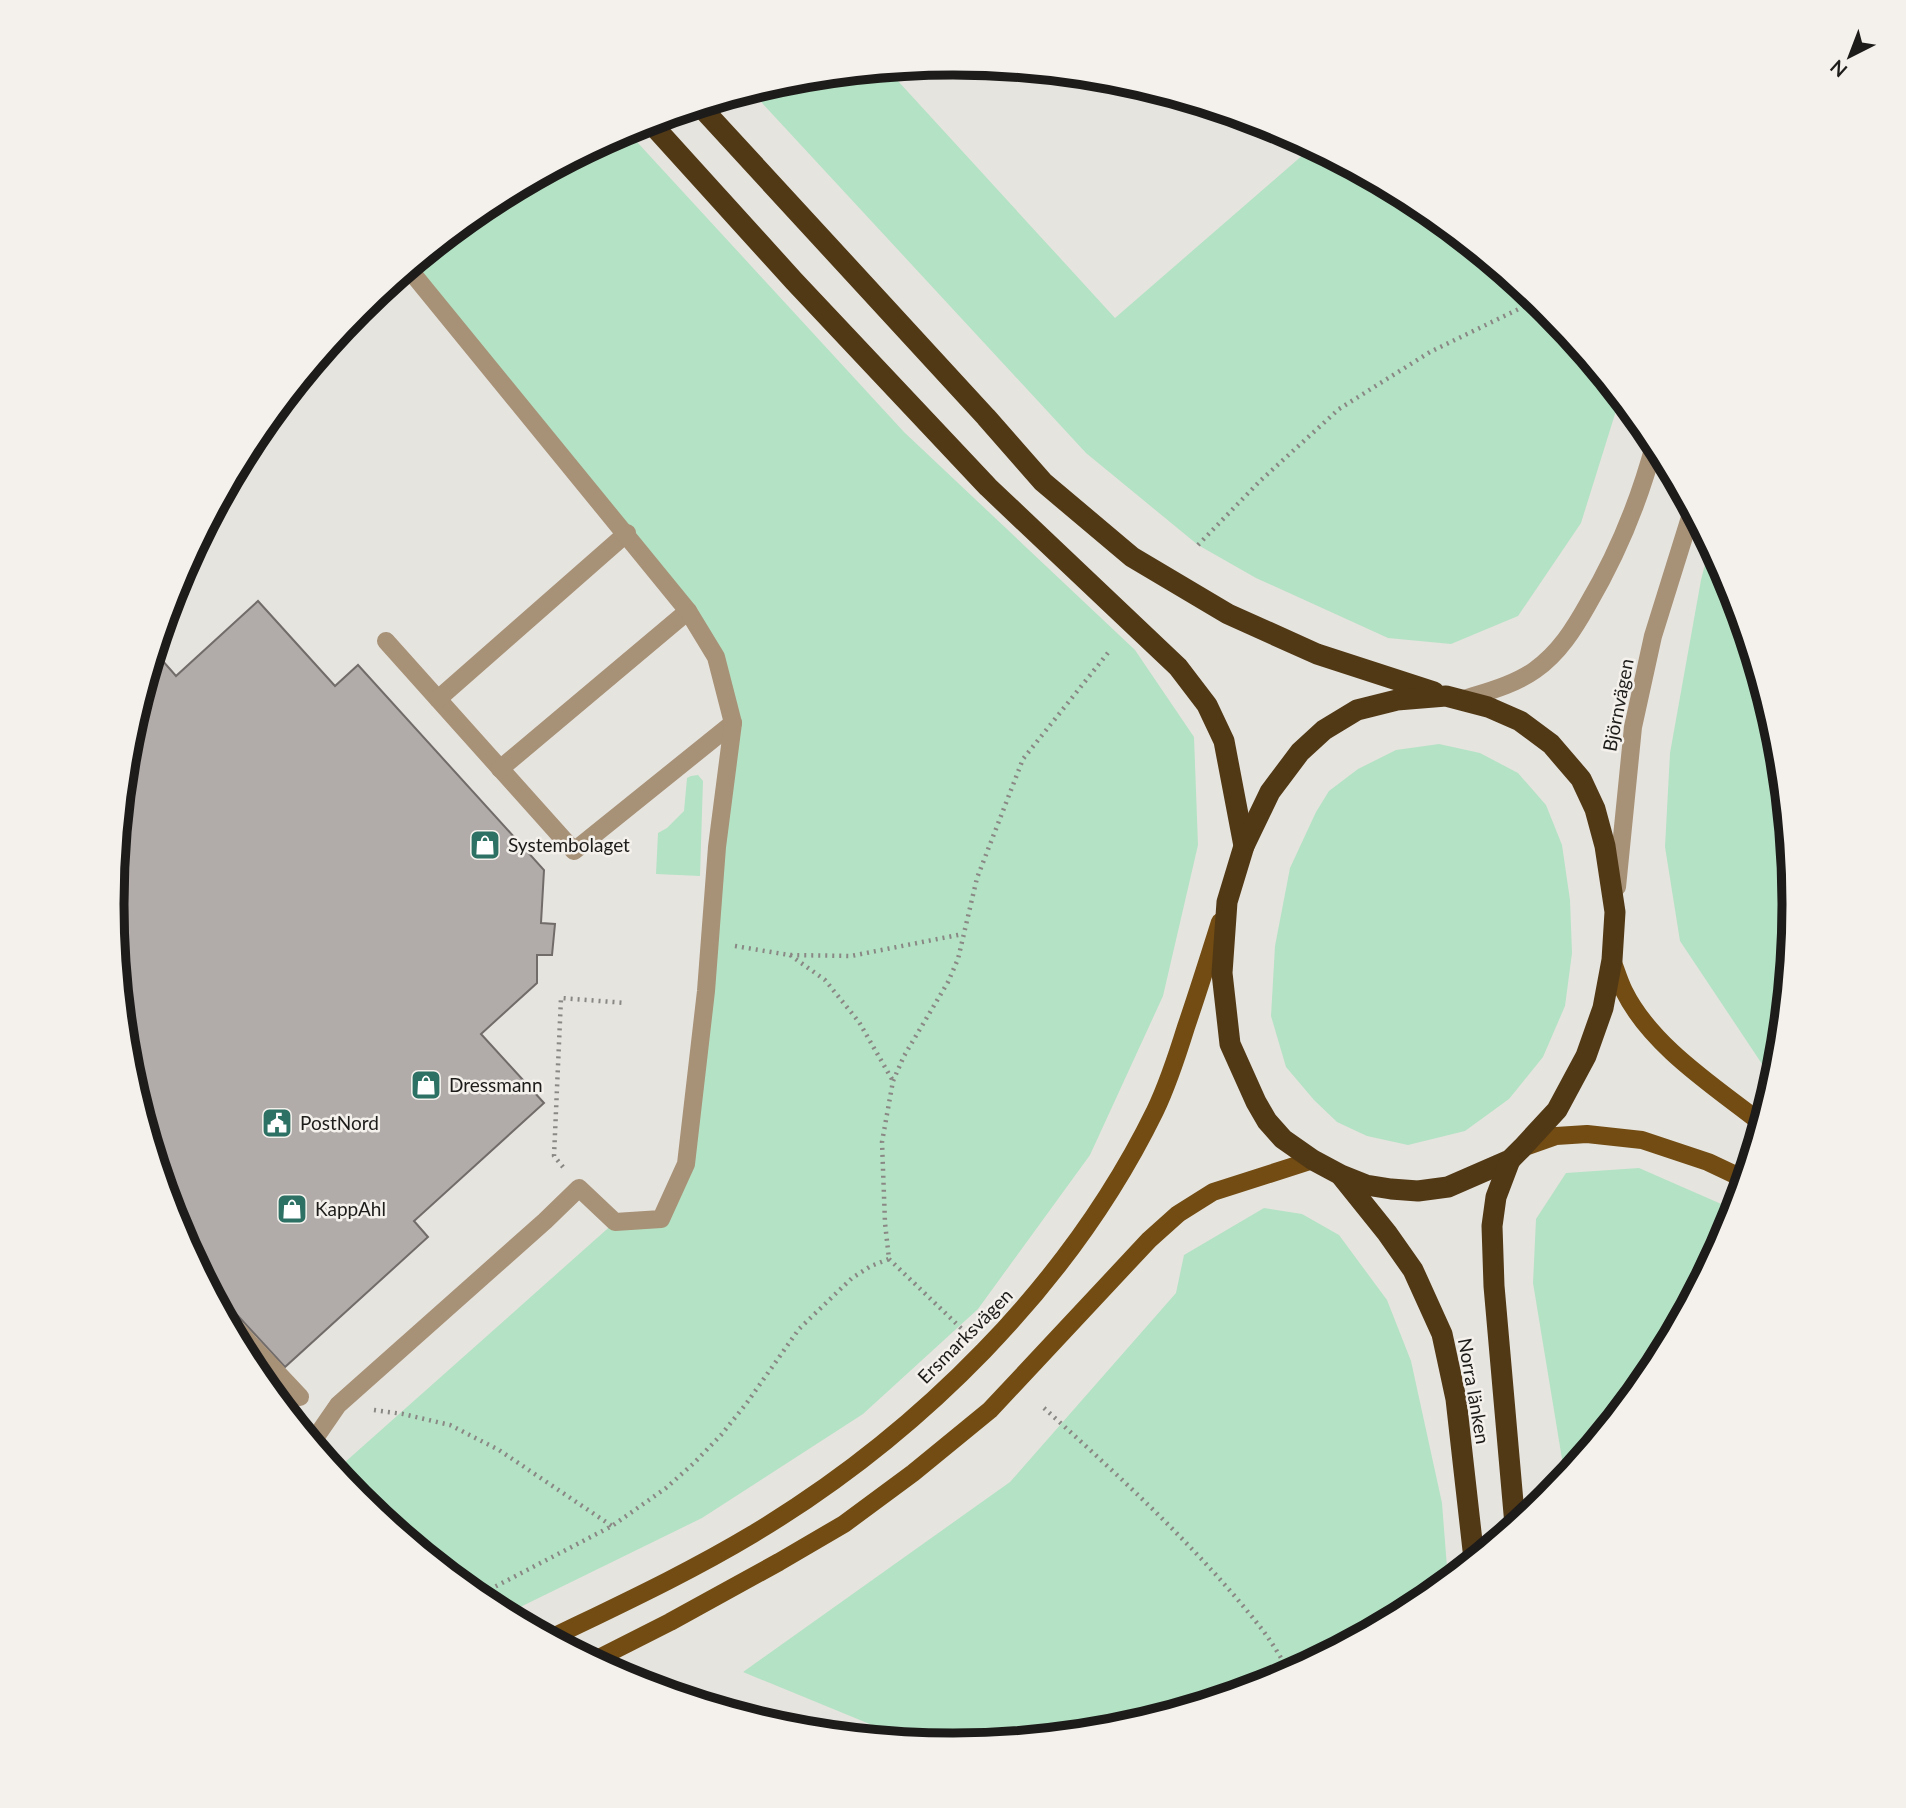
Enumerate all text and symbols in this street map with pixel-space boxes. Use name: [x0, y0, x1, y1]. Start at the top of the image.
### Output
north arrow: [1815, 21, 1885, 91]
text: N: [1825, 56, 1851, 82]
street label: Björnvägen: [1597, 657, 1638, 753]
shop icon: Systembolaget: [468, 828, 502, 862]
place label: Systembolaget: [508, 833, 630, 856]
shop icon: Dressmann: [409, 1068, 443, 1102]
place label: Dressmann: [449, 1073, 543, 1096]
public building icon: PostNord: [260, 1106, 294, 1140]
place label: PostNord: [300, 1111, 379, 1134]
shop icon: KappAhl: [275, 1192, 309, 1226]
place label: KappAhl: [315, 1197, 386, 1220]
street label: Ersmarksvägen: [912, 1283, 1017, 1388]
street label: Norra länken: [1454, 1336, 1495, 1446]

